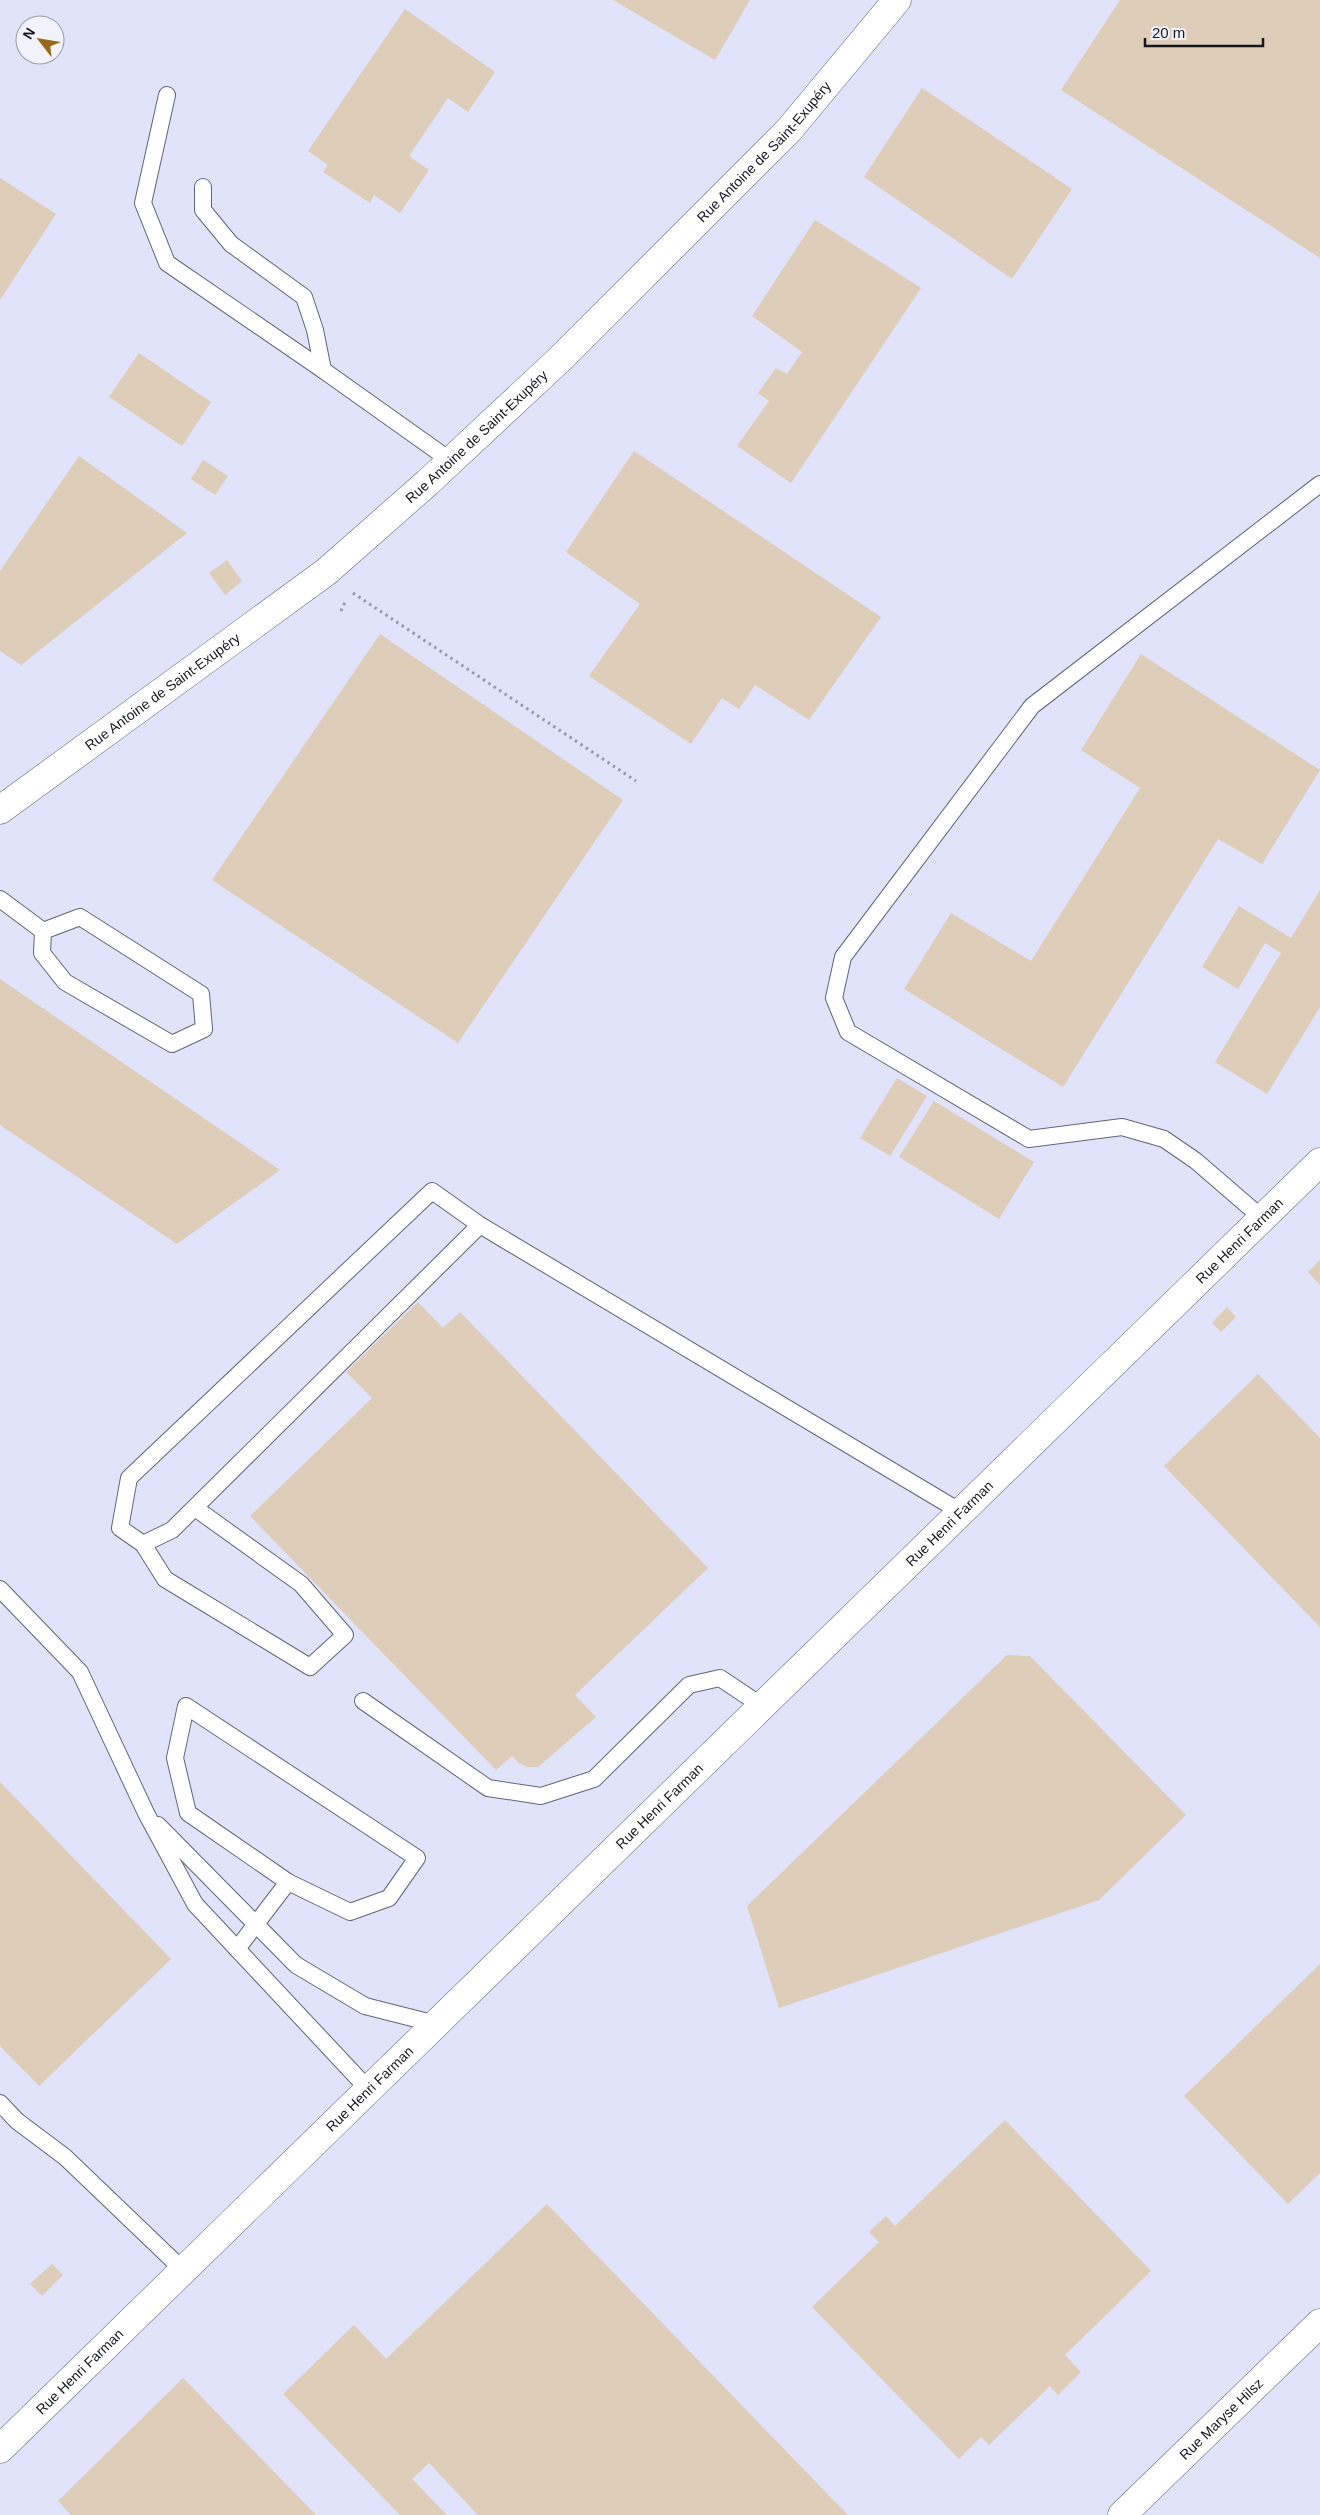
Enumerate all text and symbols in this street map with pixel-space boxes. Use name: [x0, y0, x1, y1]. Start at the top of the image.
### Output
north arrow: [15, 15, 65, 65]
scale bar: [1145, 15, 1262, 47]
text: 20 m: [1152, 24, 1185, 41]
text: N: [19, 25, 38, 42]
street label: Rue Antoine de Saint-Exupéry: [694, 78, 834, 225]
street label: Rue Antoine de Saint-Exupéry: [402, 367, 551, 506]
street label: Rue Antoine de Saint-Exupéry: [82, 630, 243, 753]
street label: Rue Henri Farman: [1193, 1195, 1286, 1287]
street label: Rue Henri Farman: [903, 1477, 996, 1569]
street label: Rue Henri Farman: [613, 1760, 706, 1852]
street label: Rue Henri Farman: [323, 2043, 416, 2135]
street label: Rue Henri Farman: [33, 2326, 126, 2417]
street label: Rue Maryse Hilsz: [1176, 2375, 1266, 2463]

